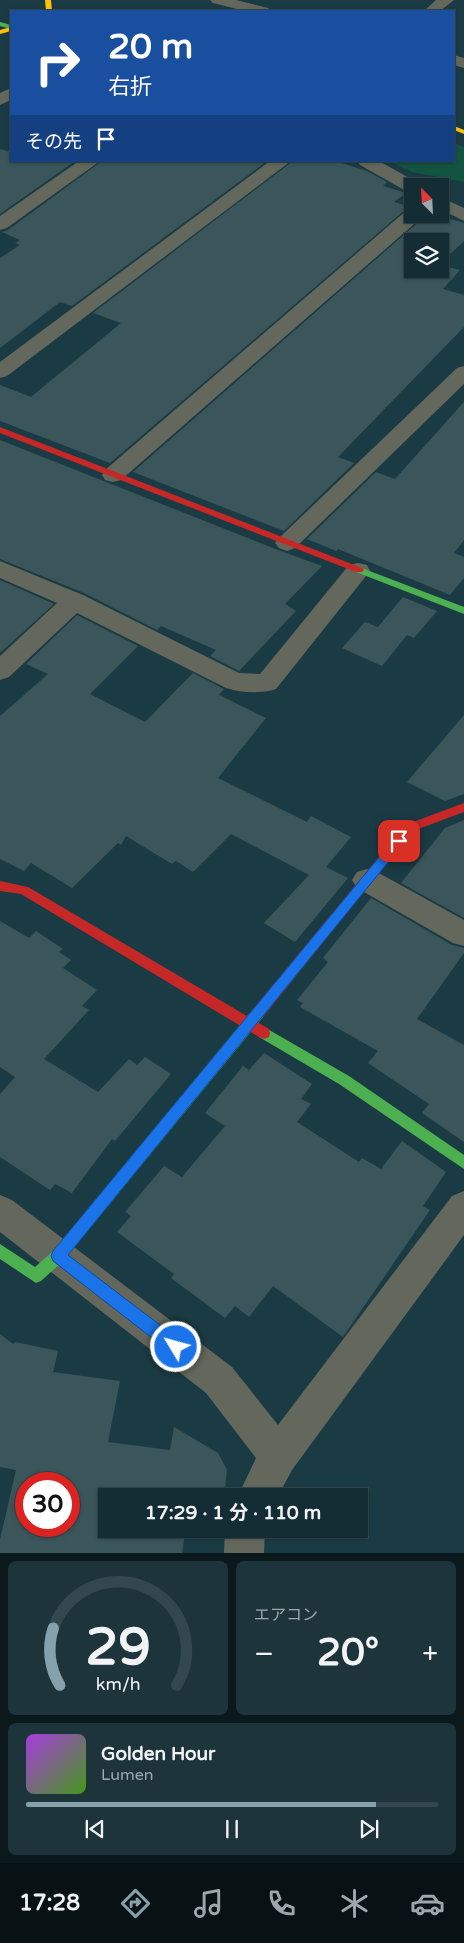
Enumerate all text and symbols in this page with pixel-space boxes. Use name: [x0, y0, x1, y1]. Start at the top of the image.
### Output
text: 20 m: [108, 26, 193, 68]
icon: right: [25, 30, 90, 95]
text: 右折: [108, 74, 152, 100]
icon: arrive: [92, 125, 120, 153]
text: その先: [25, 131, 82, 153]
north arrow: [404, 178, 449, 222]
map controls: [404, 178, 449, 278]
button: layers: [404, 233, 449, 278]
pin: [378, 820, 420, 862]
icon: arrive: [385, 827, 413, 855]
position arrow: [149, 1320, 201, 1372]
speed limit sign: 30: [15, 1472, 80, 1537]
text: 17:29 · 1 分 · 110 m: [145, 1502, 321, 1524]
text: エアコン: [254, 1605, 318, 1625]
text: 29: [85, 1616, 151, 1679]
text: 20°: [317, 1630, 379, 1676]
text: −: [254, 1637, 274, 1671]
text: +: [422, 1637, 438, 1671]
text: km/h: [96, 1674, 140, 1695]
text: Golden Hour: [101, 1743, 215, 1765]
text: Lumen: [101, 1765, 153, 1785]
icon: previous: [81, 1815, 109, 1843]
icon: pause: [218, 1815, 246, 1843]
icon: next: [355, 1815, 383, 1843]
icon: directions: [118, 1886, 153, 1921]
icon: music: [191, 1886, 226, 1921]
icon: phone: [264, 1886, 299, 1921]
icon: climate: [337, 1886, 372, 1921]
icon: car: [410, 1886, 445, 1921]
text: 17:28: [19, 1890, 80, 1916]

